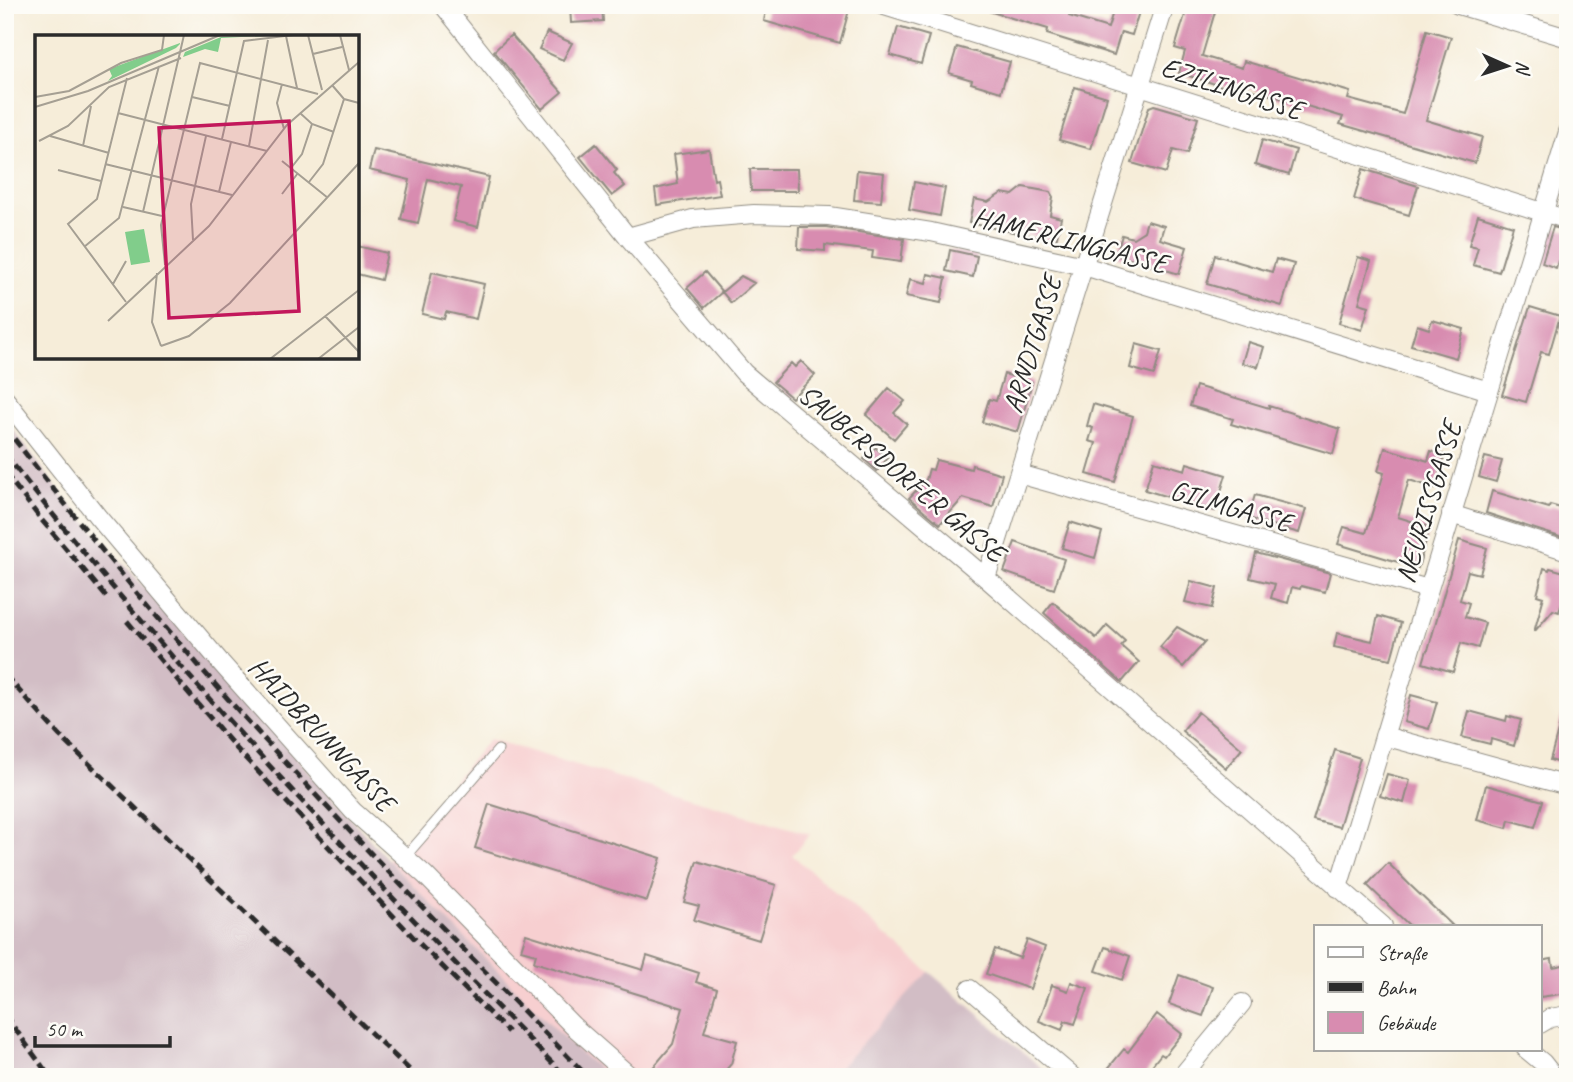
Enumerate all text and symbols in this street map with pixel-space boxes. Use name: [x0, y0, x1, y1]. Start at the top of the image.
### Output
north arrow: [1472, 32, 1542, 102]
inset map: [35, 35, 359, 359]
street label: EZILINGASSE: [1157, 49, 1311, 128]
text: N: [1511, 60, 1535, 77]
street label: HAMERLINGGASSE: [969, 199, 1174, 282]
street label: ARNDTGASSE: [995, 268, 1070, 417]
street label: SAUBERSDORFER GASSE: [792, 376, 1015, 572]
street label: NEURISSGASSE: [1387, 414, 1470, 587]
street label: GILMGASSE: [1167, 472, 1299, 541]
street label: HAIDBRUNNGASSE: [241, 649, 405, 821]
legend: [1314, 925, 1542, 1050]
text: Straße: [1377, 940, 1429, 966]
text: Bahn: [1377, 975, 1417, 1001]
scale bar: [35, 1005, 170, 1049]
text: Gebäude: [1377, 1010, 1436, 1036]
text: 50 m: [46, 1016, 84, 1042]

